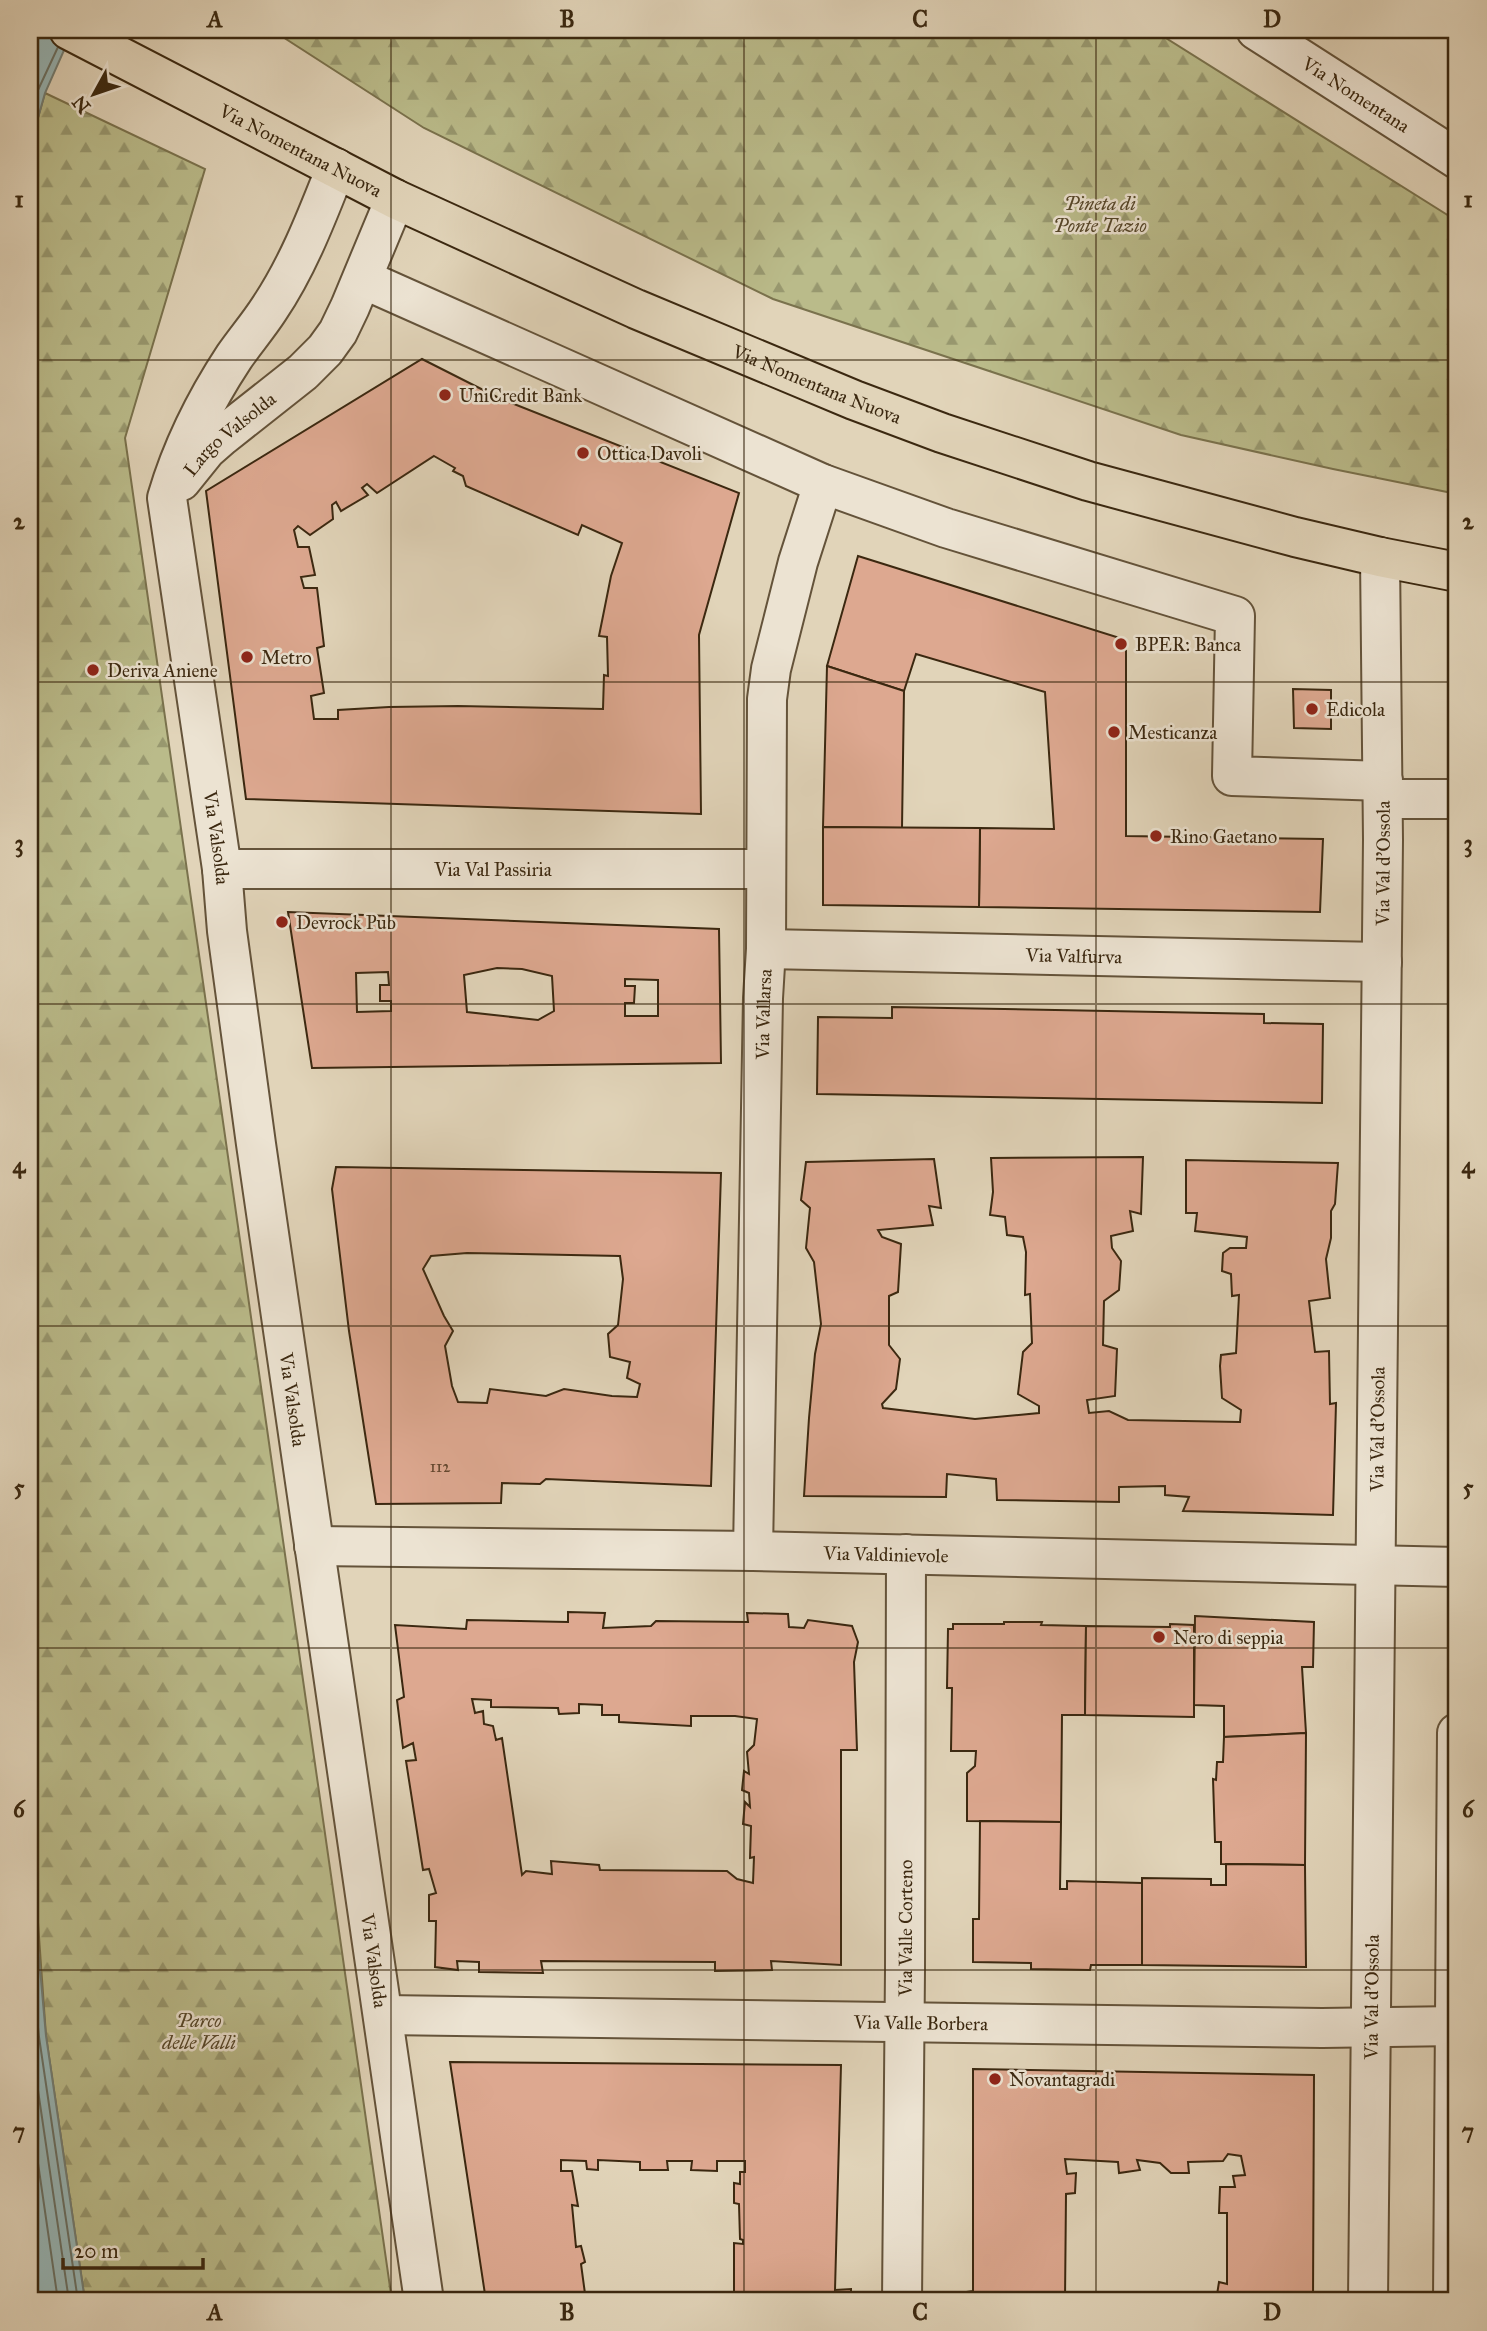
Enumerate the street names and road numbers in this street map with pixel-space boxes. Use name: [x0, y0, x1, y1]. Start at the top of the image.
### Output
street label: Via Nomentana: [1297, 51, 1415, 138]
street label: Via Nomentana Nuova: [215, 98, 387, 202]
street label: Via Nomentana Nuova: [728, 339, 905, 429]
street label: Largo Valsolda: [178, 386, 281, 480]
street label: Via Valsolda: [199, 788, 235, 887]
street label: Via Val d'Ossola: [1371, 799, 1395, 927]
street label: Via Val Passiria: [433, 858, 553, 881]
street label: Via Valfurva: [1024, 943, 1123, 968]
street label: Via Vallarsa: [750, 967, 776, 1061]
street label: Via Valsolda: [275, 1350, 311, 1449]
street label: Via Val d'Ossola: [1365, 1365, 1389, 1493]
street label: Via Valdinievole: [822, 1541, 949, 1567]
street label: Via Valle Corteno: [893, 1859, 917, 1998]
street label: Via Valsolda: [356, 1911, 393, 2010]
street label: Via Val d'Ossola: [1359, 1933, 1383, 2061]
street label: Via Valle Borbera: [853, 2010, 989, 2035]

